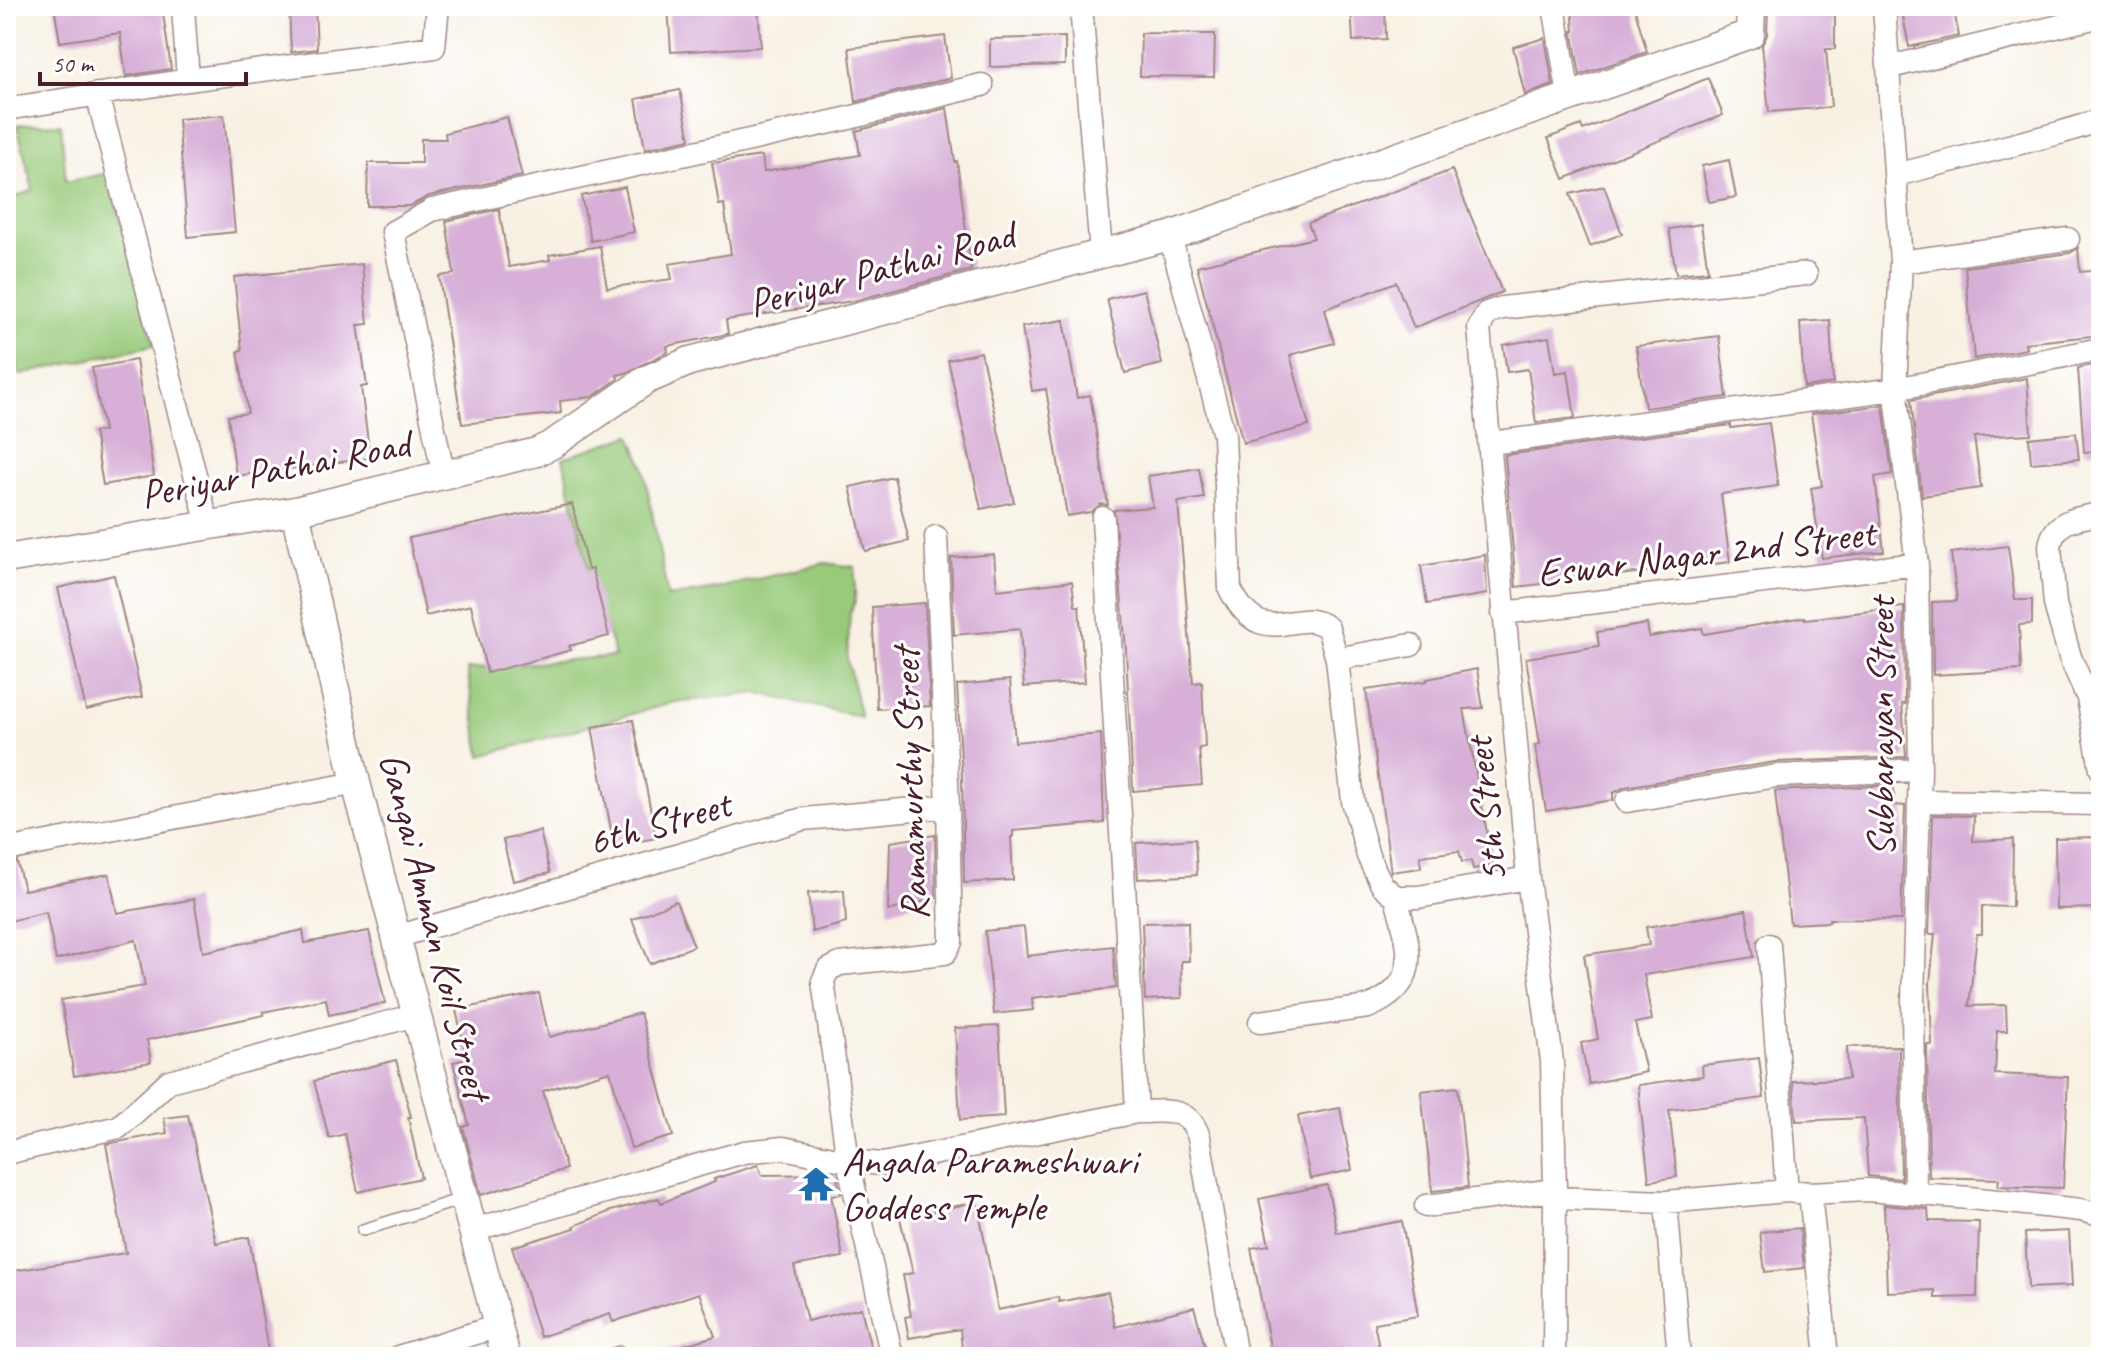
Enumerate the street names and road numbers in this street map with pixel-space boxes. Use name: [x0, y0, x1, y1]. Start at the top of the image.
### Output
street label: Periyar Pathai Road: [743, 208, 1025, 328]
street label: Periyar Pathai Road: [136, 417, 420, 520]
street label: Eswar Nagar 2nd Street: [1534, 507, 1881, 598]
street label: Subbarayan Street: [1856, 594, 1906, 857]
street label: Ramamurthy Street: [880, 641, 940, 921]
street label: 5th Street: [1453, 731, 1518, 885]
street label: Gangai Amman Koil Street: [368, 748, 504, 1110]
street label: 6th Street: [582, 778, 739, 867]

